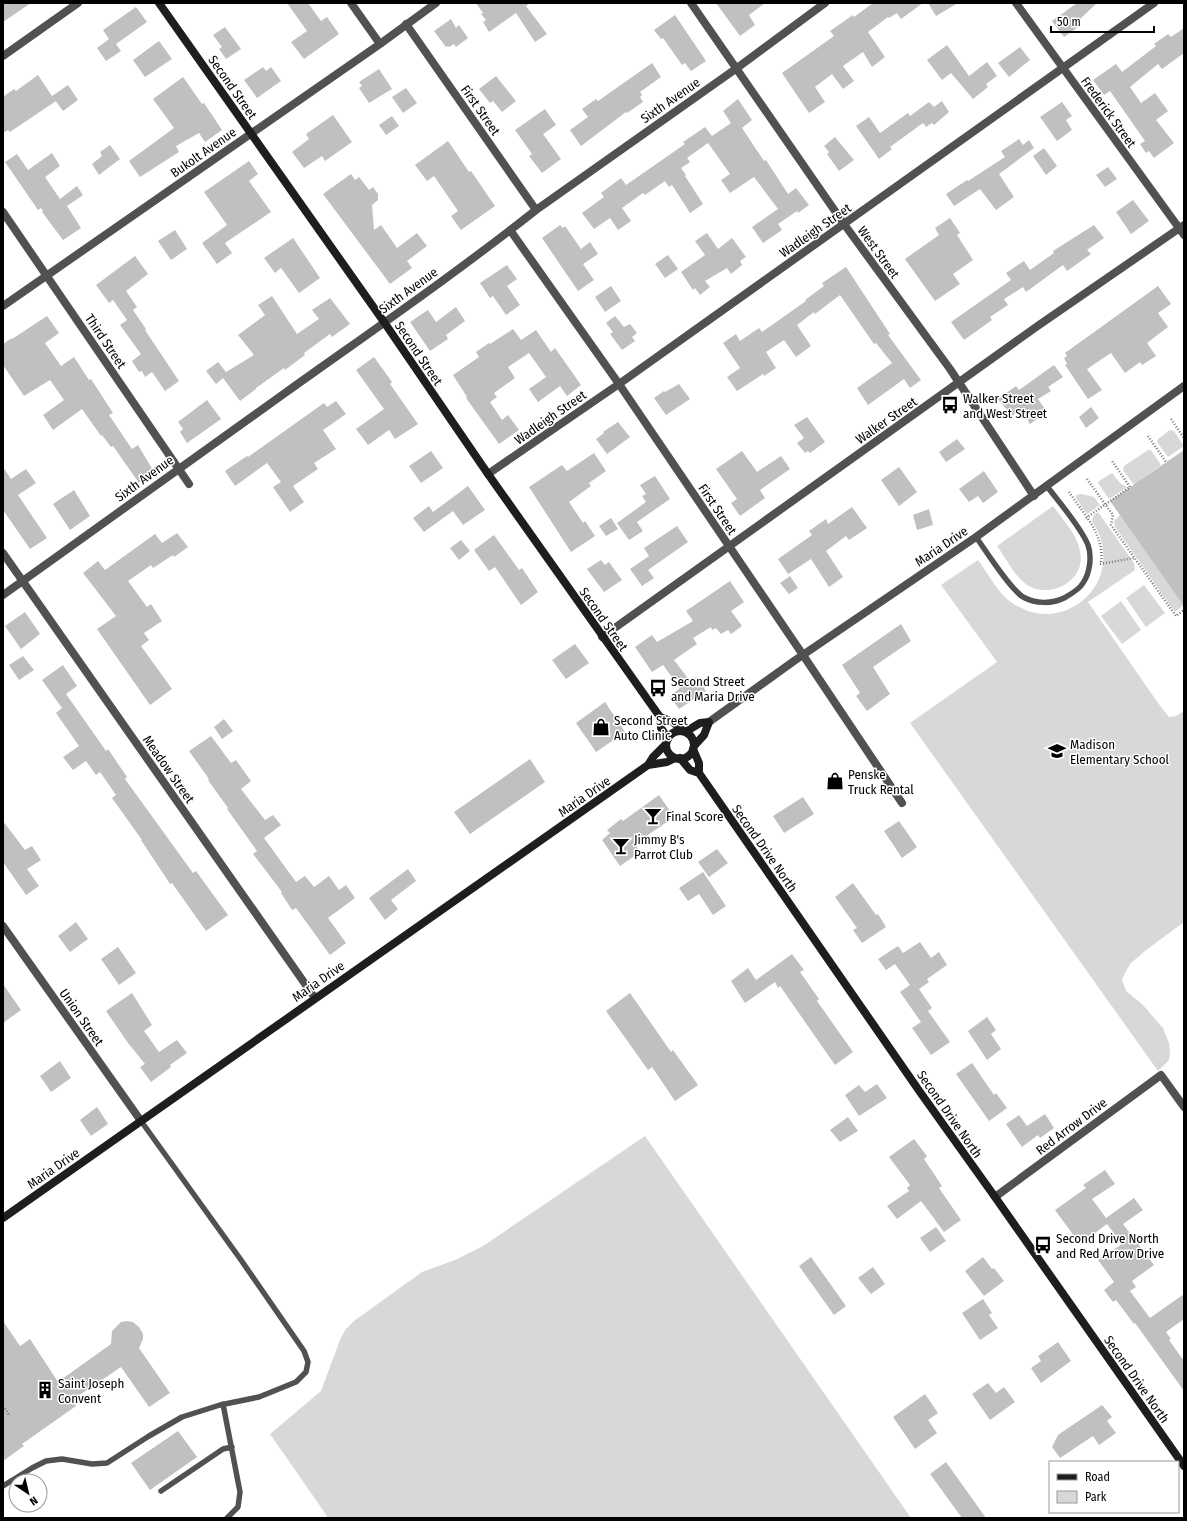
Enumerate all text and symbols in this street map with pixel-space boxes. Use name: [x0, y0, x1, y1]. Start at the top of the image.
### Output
scale bar: [1051, 8, 1154, 34]
text: 50 m: [1057, 15, 1081, 29]
street label: Second Street: [205, 53, 260, 122]
street label: Frederick Street: [1078, 74, 1140, 151]
street label: Sixth Avenue: [638, 75, 703, 126]
street label: First Street: [458, 82, 504, 139]
street label: Bukolt Avenue: [168, 124, 239, 180]
street label: Wadleigh Street: [777, 200, 854, 261]
street label: West Street: [855, 223, 903, 282]
street label: Sixth Avenue: [376, 264, 440, 317]
street label: Third Street: [82, 311, 130, 372]
street label: Second Street: [392, 318, 446, 389]
street label: Wadleigh Street: [512, 387, 589, 448]
place label: Walker Street and West Street: [963, 391, 1048, 421]
street label: Walker Street: [853, 393, 920, 447]
bus stop icon: Walker Street and West Street: [940, 395, 960, 415]
street label: Sixth Avenue: [112, 452, 176, 505]
street label: First Street: [695, 481, 740, 538]
street label: Maria Drive: [912, 523, 971, 570]
street label: Second Street: [576, 585, 631, 654]
place label: Second Street and Maria Drive: [671, 674, 755, 704]
bus stop icon: Second Street and Maria Drive: [648, 678, 668, 698]
place label: Second Street Auto Clinic: [614, 713, 689, 743]
shop icon: Second Street Auto Clinic: [591, 717, 611, 737]
street label: Meadow Street: [140, 733, 198, 807]
place label: Madison Elementary School: [1070, 737, 1170, 767]
school or university icon: Madison Elementary School: [1047, 741, 1067, 761]
place label: Penske Truck Rental: [848, 767, 914, 797]
shop icon: Penske Truck Rental: [825, 771, 845, 791]
street label: Maria Drive: [555, 773, 613, 820]
street label: Second Drive North: [729, 802, 800, 895]
bar icon: Final Score: [643, 806, 663, 826]
place label: Final Score: [666, 809, 723, 824]
place label: Jimmy B's Parrot Club: [634, 832, 693, 862]
bar icon: Jimmy B's Parrot Club: [611, 836, 631, 856]
street label: Maria Drive: [289, 958, 347, 1005]
street label: Union Street: [56, 986, 107, 1049]
street label: Second Drive North: [914, 1068, 985, 1161]
street label: Red Arrow Drive: [1033, 1095, 1110, 1158]
street label: Maria Drive: [24, 1145, 82, 1192]
place label: Second Drive North and Red Arrow Drive: [1056, 1231, 1164, 1261]
bus stop icon: Second Drive North and Red Arrow Drive: [1033, 1235, 1053, 1255]
street label: Second Drive North: [1101, 1333, 1172, 1426]
place label: Saint Joseph Convent: [58, 1376, 124, 1406]
building icon: Saint Joseph Convent: [35, 1380, 55, 1400]
legend: [1049, 1461, 1179, 1513]
text: Road: [1085, 1470, 1110, 1484]
north arrow: [8, 1473, 48, 1513]
text: Park: [1085, 1490, 1107, 1504]
text: N: [27, 1494, 40, 1508]

